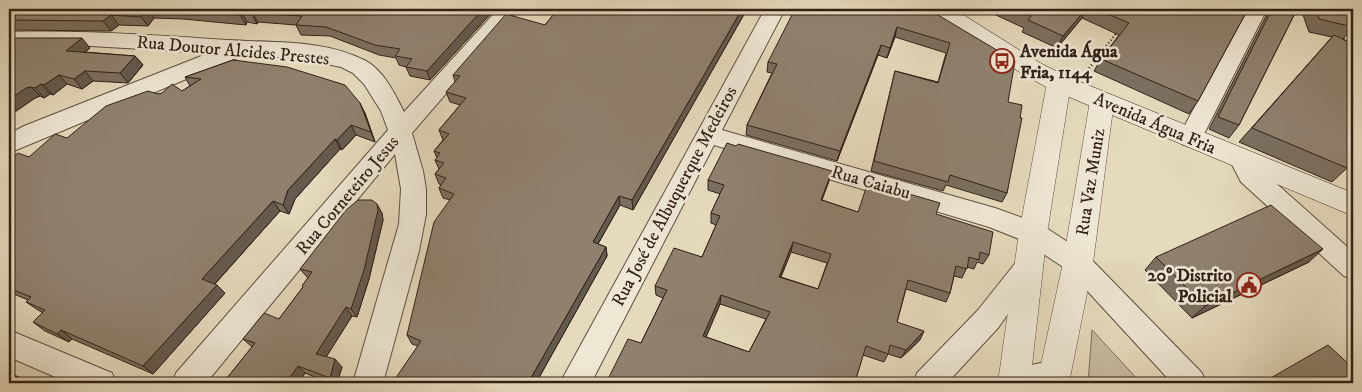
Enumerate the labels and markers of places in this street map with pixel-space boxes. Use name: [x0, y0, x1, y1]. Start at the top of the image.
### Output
place label: Avenida Água Fria, 1144: [1019, 40, 1118, 84]
bus stop icon: Avenida Água Fria, 1144: [989, 48, 1015, 74]
place label: 20º Distrito Policial: [1148, 265, 1233, 308]
public building icon: 20º Distrito Policial: [1236, 272, 1262, 298]

